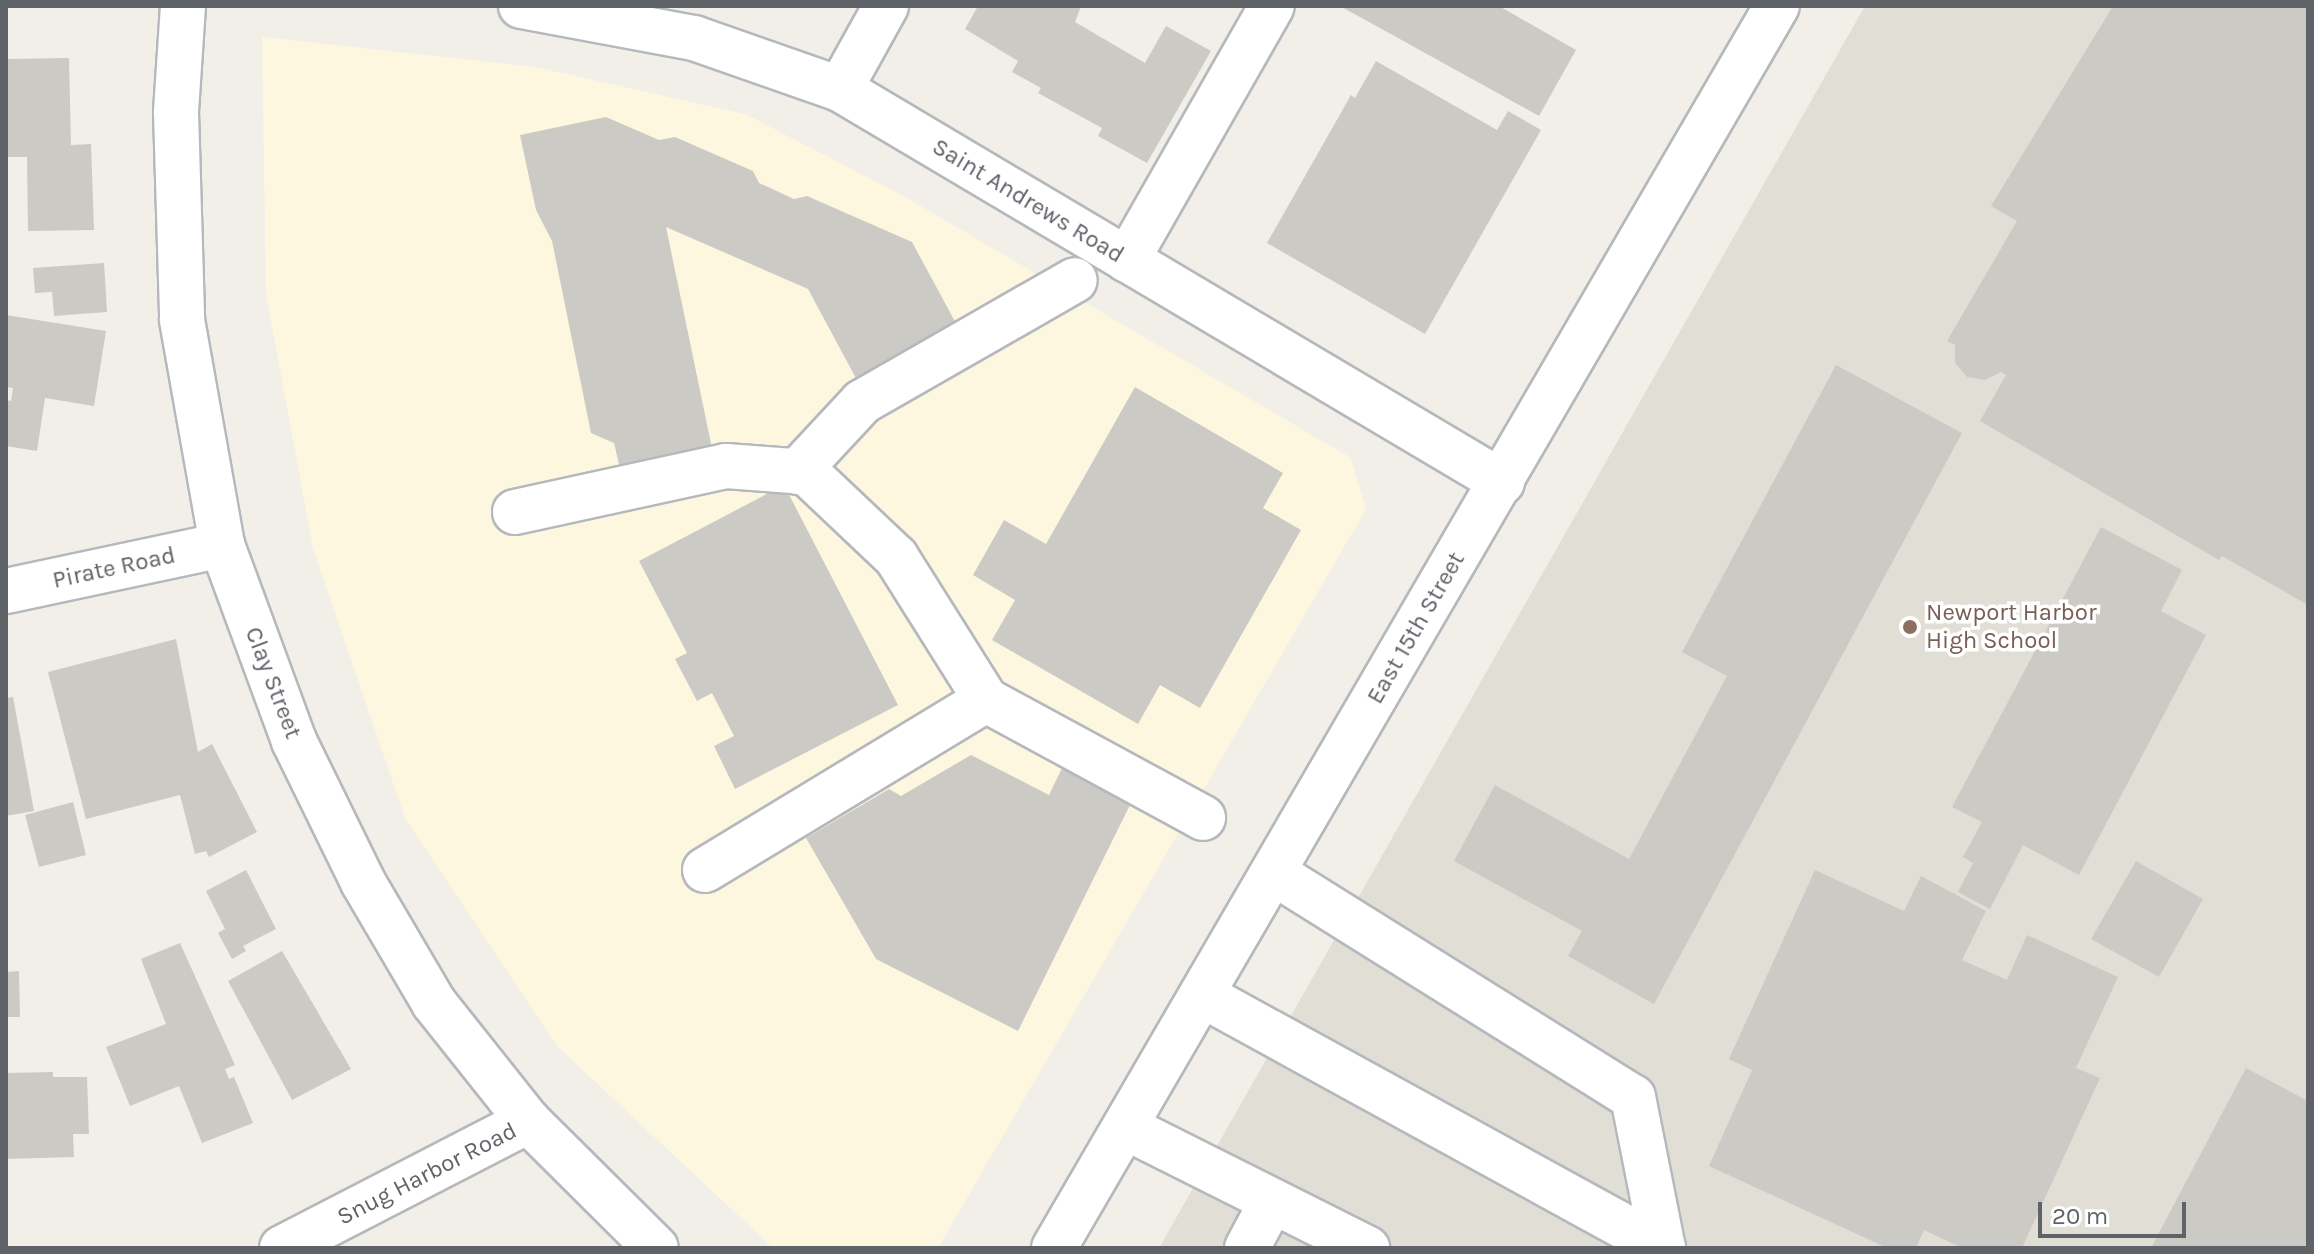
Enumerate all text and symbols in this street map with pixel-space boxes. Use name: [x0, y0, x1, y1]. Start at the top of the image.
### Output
street label: Saint Andrews Road: [927, 132, 1129, 270]
street label: Pirate Road: [50, 541, 178, 595]
street label: East 15th Street: [1361, 547, 1471, 709]
place label: Newport Harbor High School: [1926, 599, 2097, 655]
marker: Newport Harbor High School: [1901, 618, 1919, 636]
street label: Clay Street: [239, 623, 307, 743]
street label: Snug Harbor Road: [332, 1116, 522, 1232]
scale bar: [2042, 1186, 2190, 1236]
text: 20 m: [2052, 1202, 2108, 1230]

